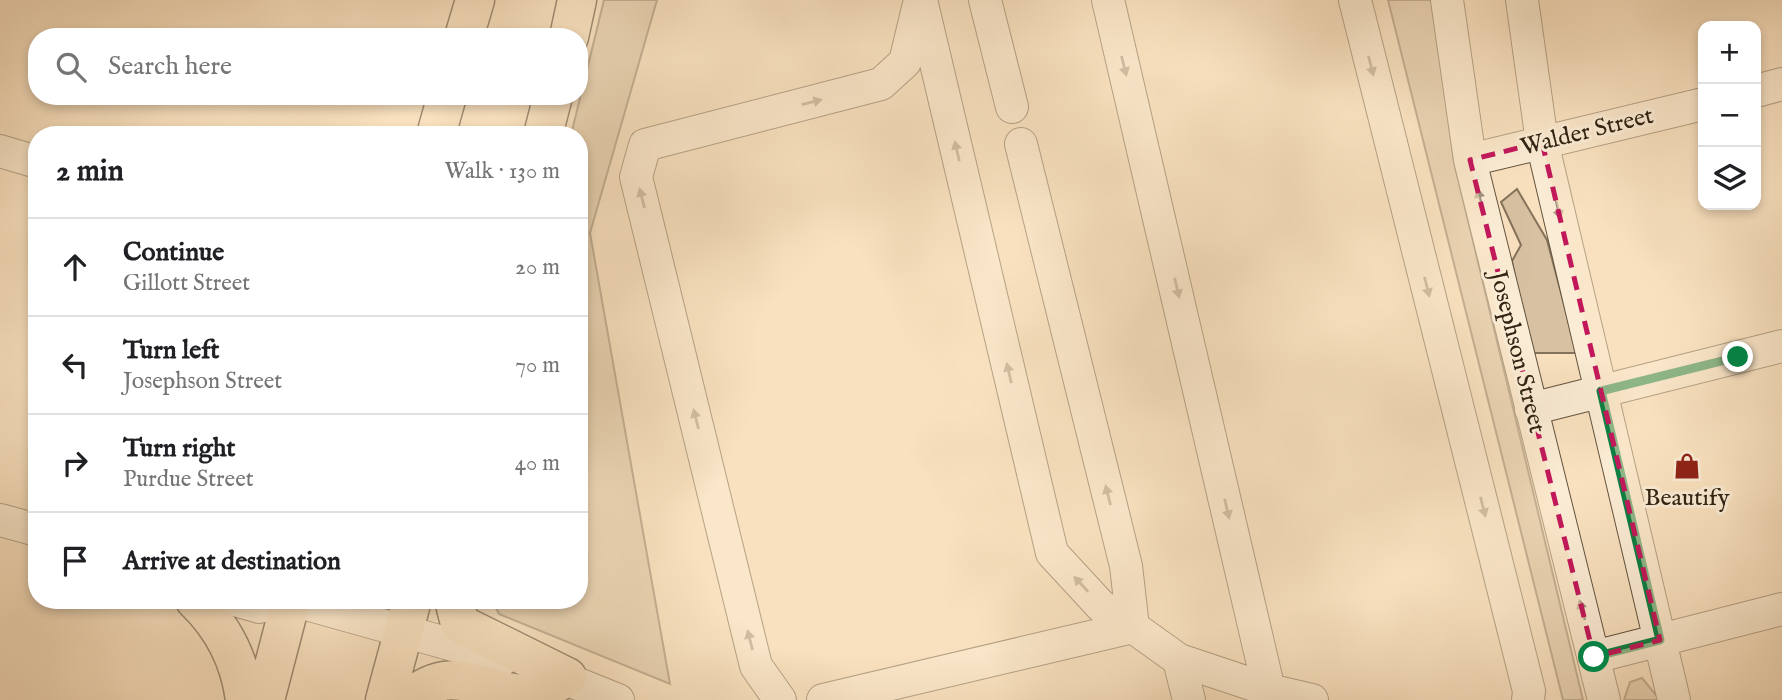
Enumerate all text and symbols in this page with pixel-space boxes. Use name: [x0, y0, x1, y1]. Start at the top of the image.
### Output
map controls: [1698, 21, 1761, 210]
button: +: [1698, 21, 1761, 84]
search box: [28, 28, 588, 105]
icon: search: [52, 48, 90, 86]
text: Search here: [108, 50, 232, 83]
one-way arrow: [1119, 55, 1130, 77]
one-way arrow: [1366, 55, 1377, 77]
button: −: [1698, 84, 1761, 147]
one-way arrow: [801, 96, 823, 107]
street label: Walder Street: [1517, 101, 1657, 163]
one-way arrow: [951, 140, 962, 162]
button: layers: [1698, 147, 1761, 210]
text: 2 min: [56, 153, 124, 191]
text: Walk · 130 m: [445, 157, 560, 186]
one-way arrow: [636, 187, 647, 209]
one-way arrow: [1474, 188, 1485, 210]
one-way arrow: [1553, 198, 1564, 220]
text: Continue: [123, 236, 224, 269]
icon: ahead: [56, 248, 94, 286]
text: 20 m: [515, 253, 560, 282]
street label: Josephson Street: [1481, 265, 1552, 436]
text: Gillott Street: [123, 269, 250, 298]
one-way arrow: [1422, 276, 1433, 298]
one-way arrow: [1171, 277, 1182, 299]
text: Turn left: [123, 334, 220, 367]
route end: [1722, 341, 1753, 372]
icon: left: [56, 346, 94, 384]
text: 70 m: [515, 351, 560, 380]
one-way arrow: [1003, 362, 1014, 384]
text: Josephson Street: [123, 367, 282, 396]
one-way arrow: [690, 408, 701, 430]
text: Turn right: [123, 432, 236, 465]
icon: right: [56, 444, 94, 482]
text: 40 m: [515, 449, 560, 478]
shop icon: Beautify: [1672, 451, 1702, 481]
text: Purdue Street: [123, 465, 254, 494]
place label: Beautify: [1645, 483, 1730, 514]
one-way arrow: [1102, 484, 1113, 506]
one-way arrow: [1478, 496, 1489, 518]
one-way arrow: [1222, 498, 1233, 520]
icon: arrive: [56, 542, 94, 580]
text: Arrive at destination: [123, 545, 341, 578]
one-way arrow: [1073, 576, 1089, 593]
one-way arrow: [1576, 599, 1587, 621]
one-way arrow: [744, 629, 755, 651]
route start: [1578, 641, 1609, 672]

